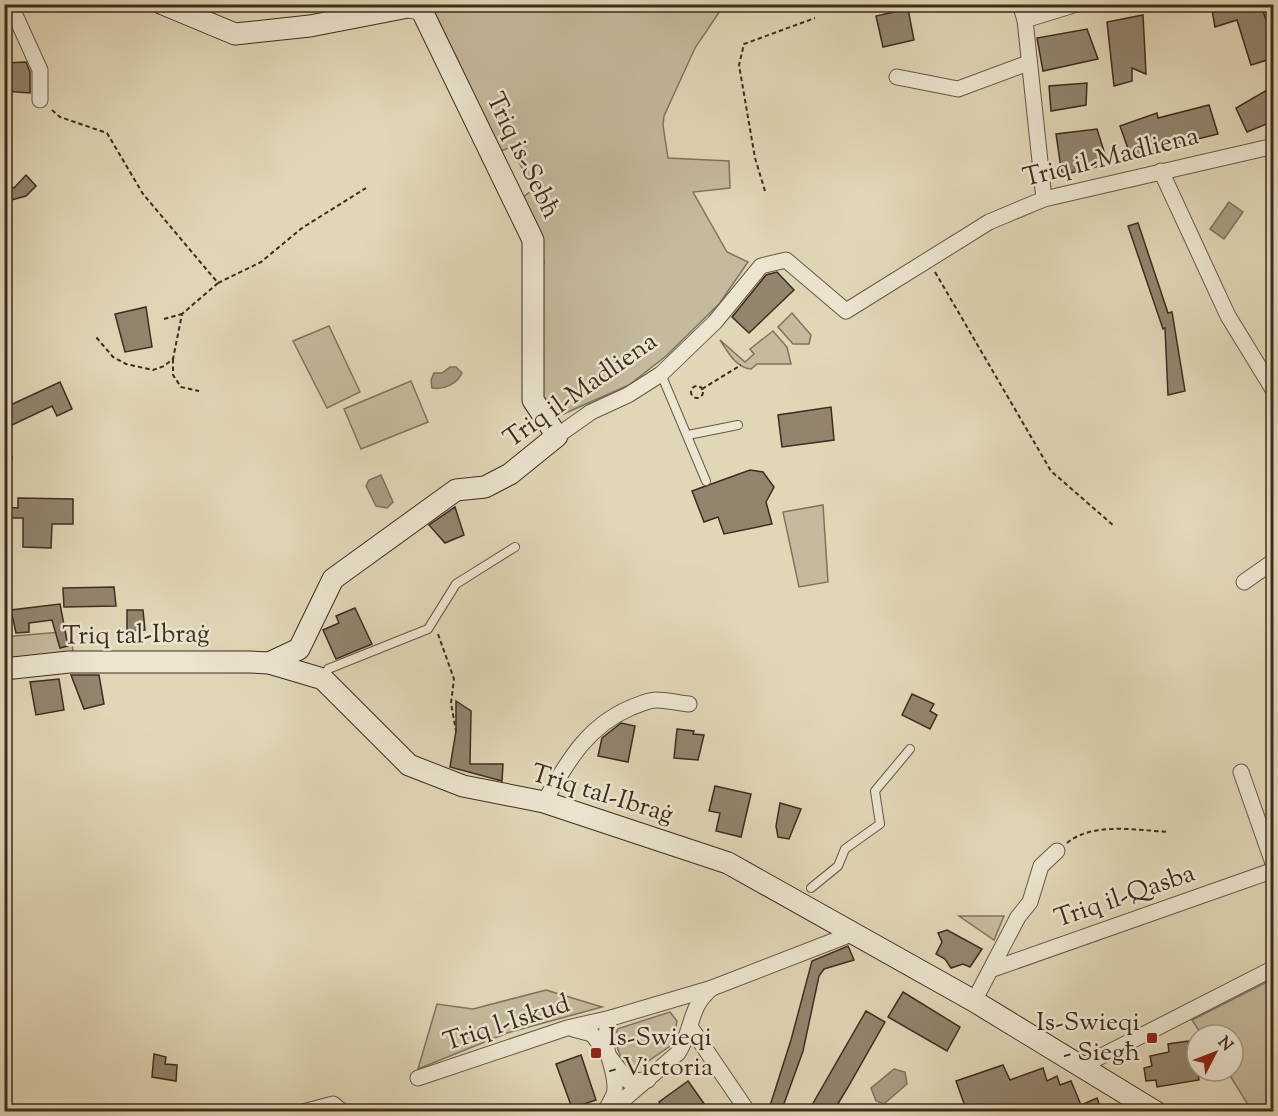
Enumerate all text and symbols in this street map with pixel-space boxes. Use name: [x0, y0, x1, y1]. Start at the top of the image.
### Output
street label: Triq is-Sebħ: [476, 87, 568, 225]
street label: Triq il-Madliena: [1019, 118, 1203, 198]
street label: Triq il-Madliena: [497, 324, 665, 458]
street label: Triq tal-Ibraġ: [62, 616, 210, 656]
street label: Triq tal-Ibraġ: [526, 756, 678, 834]
street label: Triq il-Qasba: [1050, 856, 1200, 938]
street label: Triq l-Iskud: [439, 986, 575, 1062]
place label: Is-Swieqi - Siegħ: [1036, 1005, 1140, 1072]
place label: Is-Swieqi - Victoria: [608, 1020, 713, 1087]
north arrow: [1185, 1023, 1245, 1083]
marker: Is-Swieqi - Siegħ: [1145, 1031, 1159, 1045]
text: N: [1211, 1032, 1237, 1057]
marker: Is-Swieqi - Victoria: [589, 1046, 603, 1060]

